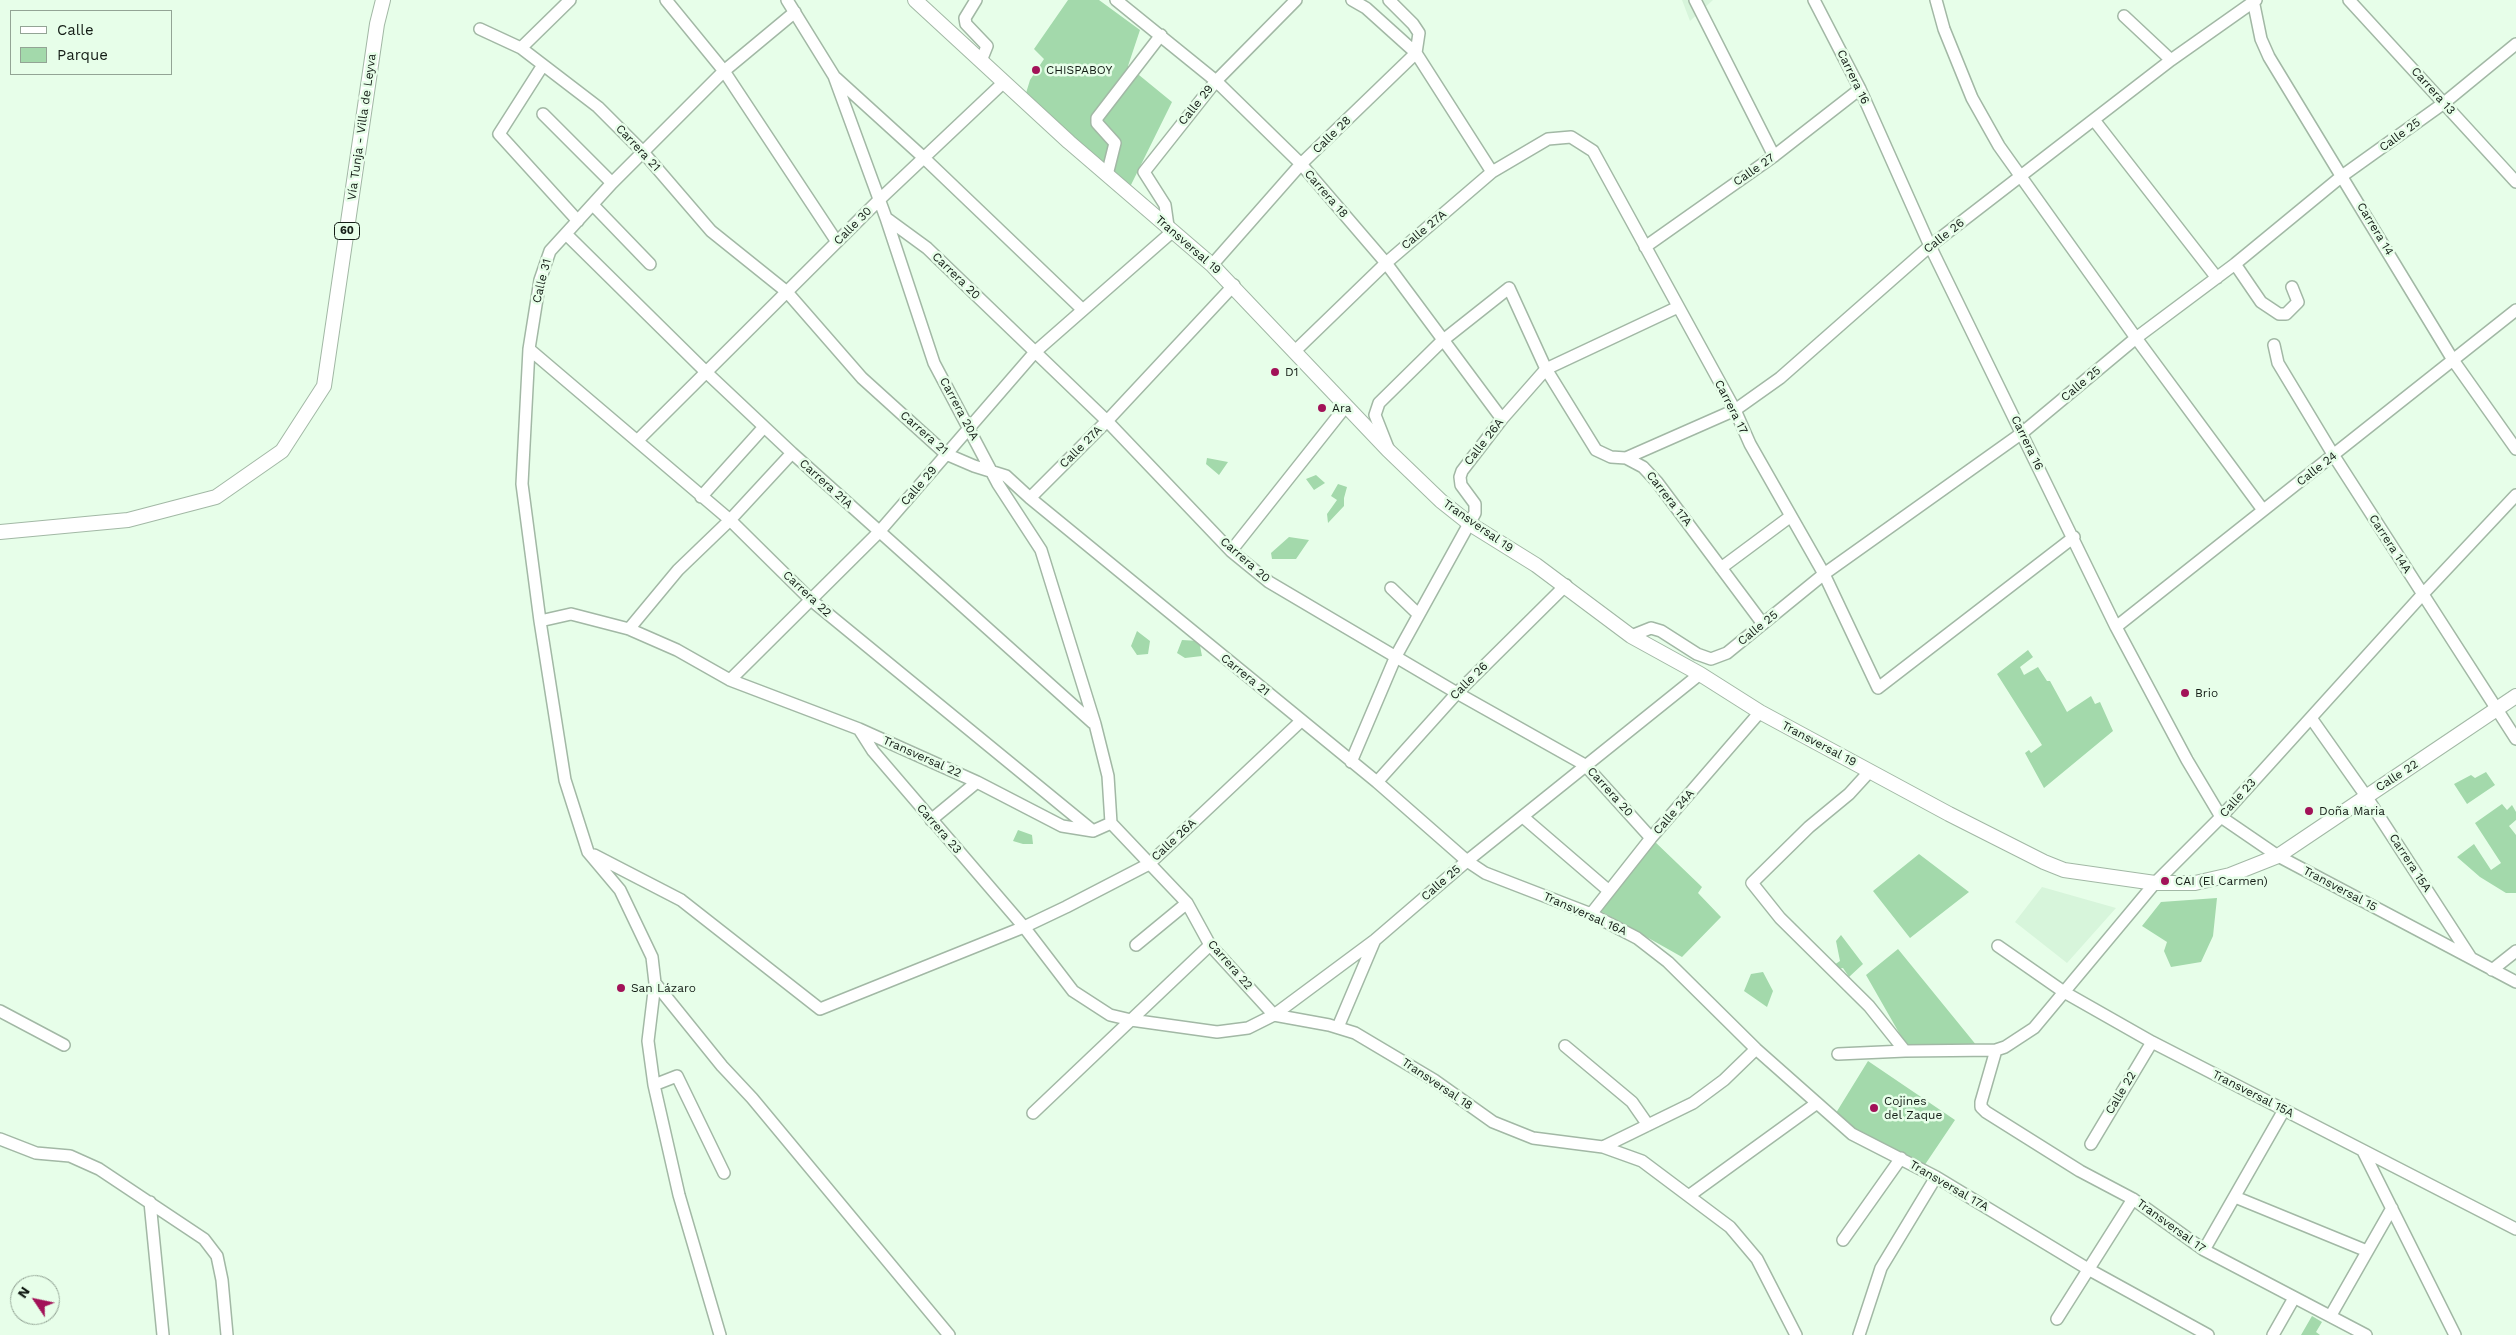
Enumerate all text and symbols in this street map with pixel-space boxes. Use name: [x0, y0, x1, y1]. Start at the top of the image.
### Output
legend: [10, 10, 172, 75]
text: Calle: [57, 21, 94, 39]
text: Parque: [57, 46, 108, 64]
street label: Carrera 16: [1834, 47, 1872, 107]
street label: Vía Tunja - Villa de Leyva: [345, 53, 379, 201]
place label: CHISPABOY: [1046, 63, 1112, 77]
marker: CHISPABOY: [1030, 64, 1042, 76]
street label: Carrera 13: [2408, 64, 2458, 118]
street label: Calle 29: [1175, 82, 1217, 128]
street label: Calle 28: [1310, 113, 1354, 157]
street label: Calle 25: [2377, 115, 2423, 155]
street label: Carrera 21: [613, 122, 663, 174]
street label: Calle 27: [1731, 151, 1777, 189]
street label: Carrera 18: [1301, 167, 1351, 221]
street label: Carrera 14: [2354, 200, 2396, 258]
street label: Calle 30: [831, 204, 875, 248]
street label: Calle 27A: [1399, 207, 1449, 253]
street label: Transversal 19: [1152, 213, 1224, 277]
street label: Calle 26: [1921, 216, 1967, 256]
road number: 60: [334, 222, 360, 240]
street label: Carrera 20: [929, 249, 983, 303]
street label: Calle 31: [530, 257, 554, 305]
street label: Calle 25: [2058, 363, 2104, 405]
place label: D1: [1285, 365, 1298, 379]
marker: D1: [1269, 366, 1281, 378]
street label: Carrera 20A: [936, 375, 982, 443]
street label: Carrera 17: [1711, 378, 1751, 436]
place label: Ara: [1332, 401, 1351, 415]
marker: Ara: [1316, 402, 1328, 414]
street label: Carrera 21: [897, 408, 951, 458]
street label: Carrera 16: [2008, 413, 2046, 473]
street label: Calle 26A: [1461, 416, 1507, 468]
street label: Calle 27A: [1057, 423, 1105, 471]
street label: Calle 24: [2294, 449, 2340, 489]
street label: Carrera 21A: [796, 456, 856, 512]
street label: Calle 29: [898, 463, 940, 509]
street label: Carrera 17A: [1643, 469, 1695, 529]
street label: Transversal 19: [1440, 496, 1516, 556]
street label: Carrera 14A: [2366, 512, 2414, 576]
street label: Carrera 20: [1217, 534, 1273, 586]
street label: Carrera 22: [780, 568, 834, 620]
street label: Calle 25: [1735, 608, 1781, 648]
street label: Carrera 21: [1218, 651, 1272, 699]
street label: Calle 26: [1447, 659, 1491, 703]
place label: Brio: [2195, 686, 2218, 700]
marker: Brio: [2179, 687, 2191, 699]
street label: Transversal 19: [1779, 718, 1859, 770]
street label: Transversal 22: [881, 733, 963, 781]
street label: Calle 22: [2373, 757, 2421, 795]
street label: Carrera 20: [1584, 764, 1636, 820]
street label: Calle 23: [2217, 776, 2259, 820]
street label: Calle 24A: [1650, 786, 1698, 838]
street label: Carrera 23: [914, 801, 964, 857]
place label: Doña Maria: [2319, 804, 2385, 818]
marker: Doña Maria: [2303, 805, 2315, 817]
street label: Calle 26A: [1149, 816, 1199, 864]
street label: Carrera 15A: [2386, 831, 2434, 895]
street label: Calle 25: [1418, 862, 1464, 904]
street label: Transversal 15: [2300, 863, 2380, 915]
place label: CAI (El Carmen): [2175, 874, 2268, 888]
marker: CAI (El Carmen): [2159, 875, 2171, 887]
street label: Transversal 16A: [1541, 889, 1629, 939]
street label: Carrera 22: [1205, 937, 1255, 993]
place label: San Lázaro: [631, 981, 696, 995]
marker: San Lázaro: [615, 982, 627, 994]
street label: Transversal 18: [1399, 1055, 1475, 1113]
street label: Transversal 15A: [2210, 1067, 2296, 1121]
street label: Calle 22: [2103, 1069, 2139, 1117]
place label: Cojines del Zaque: [1884, 1094, 1942, 1122]
marker: Cojines del Zaque: [1868, 1102, 1880, 1114]
street label: Transversal 17A: [1907, 1158, 1991, 1214]
street label: Transversal 17: [2134, 1196, 2208, 1256]
north arrow: [10, 1275, 60, 1325]
text: N: [14, 1283, 33, 1301]

